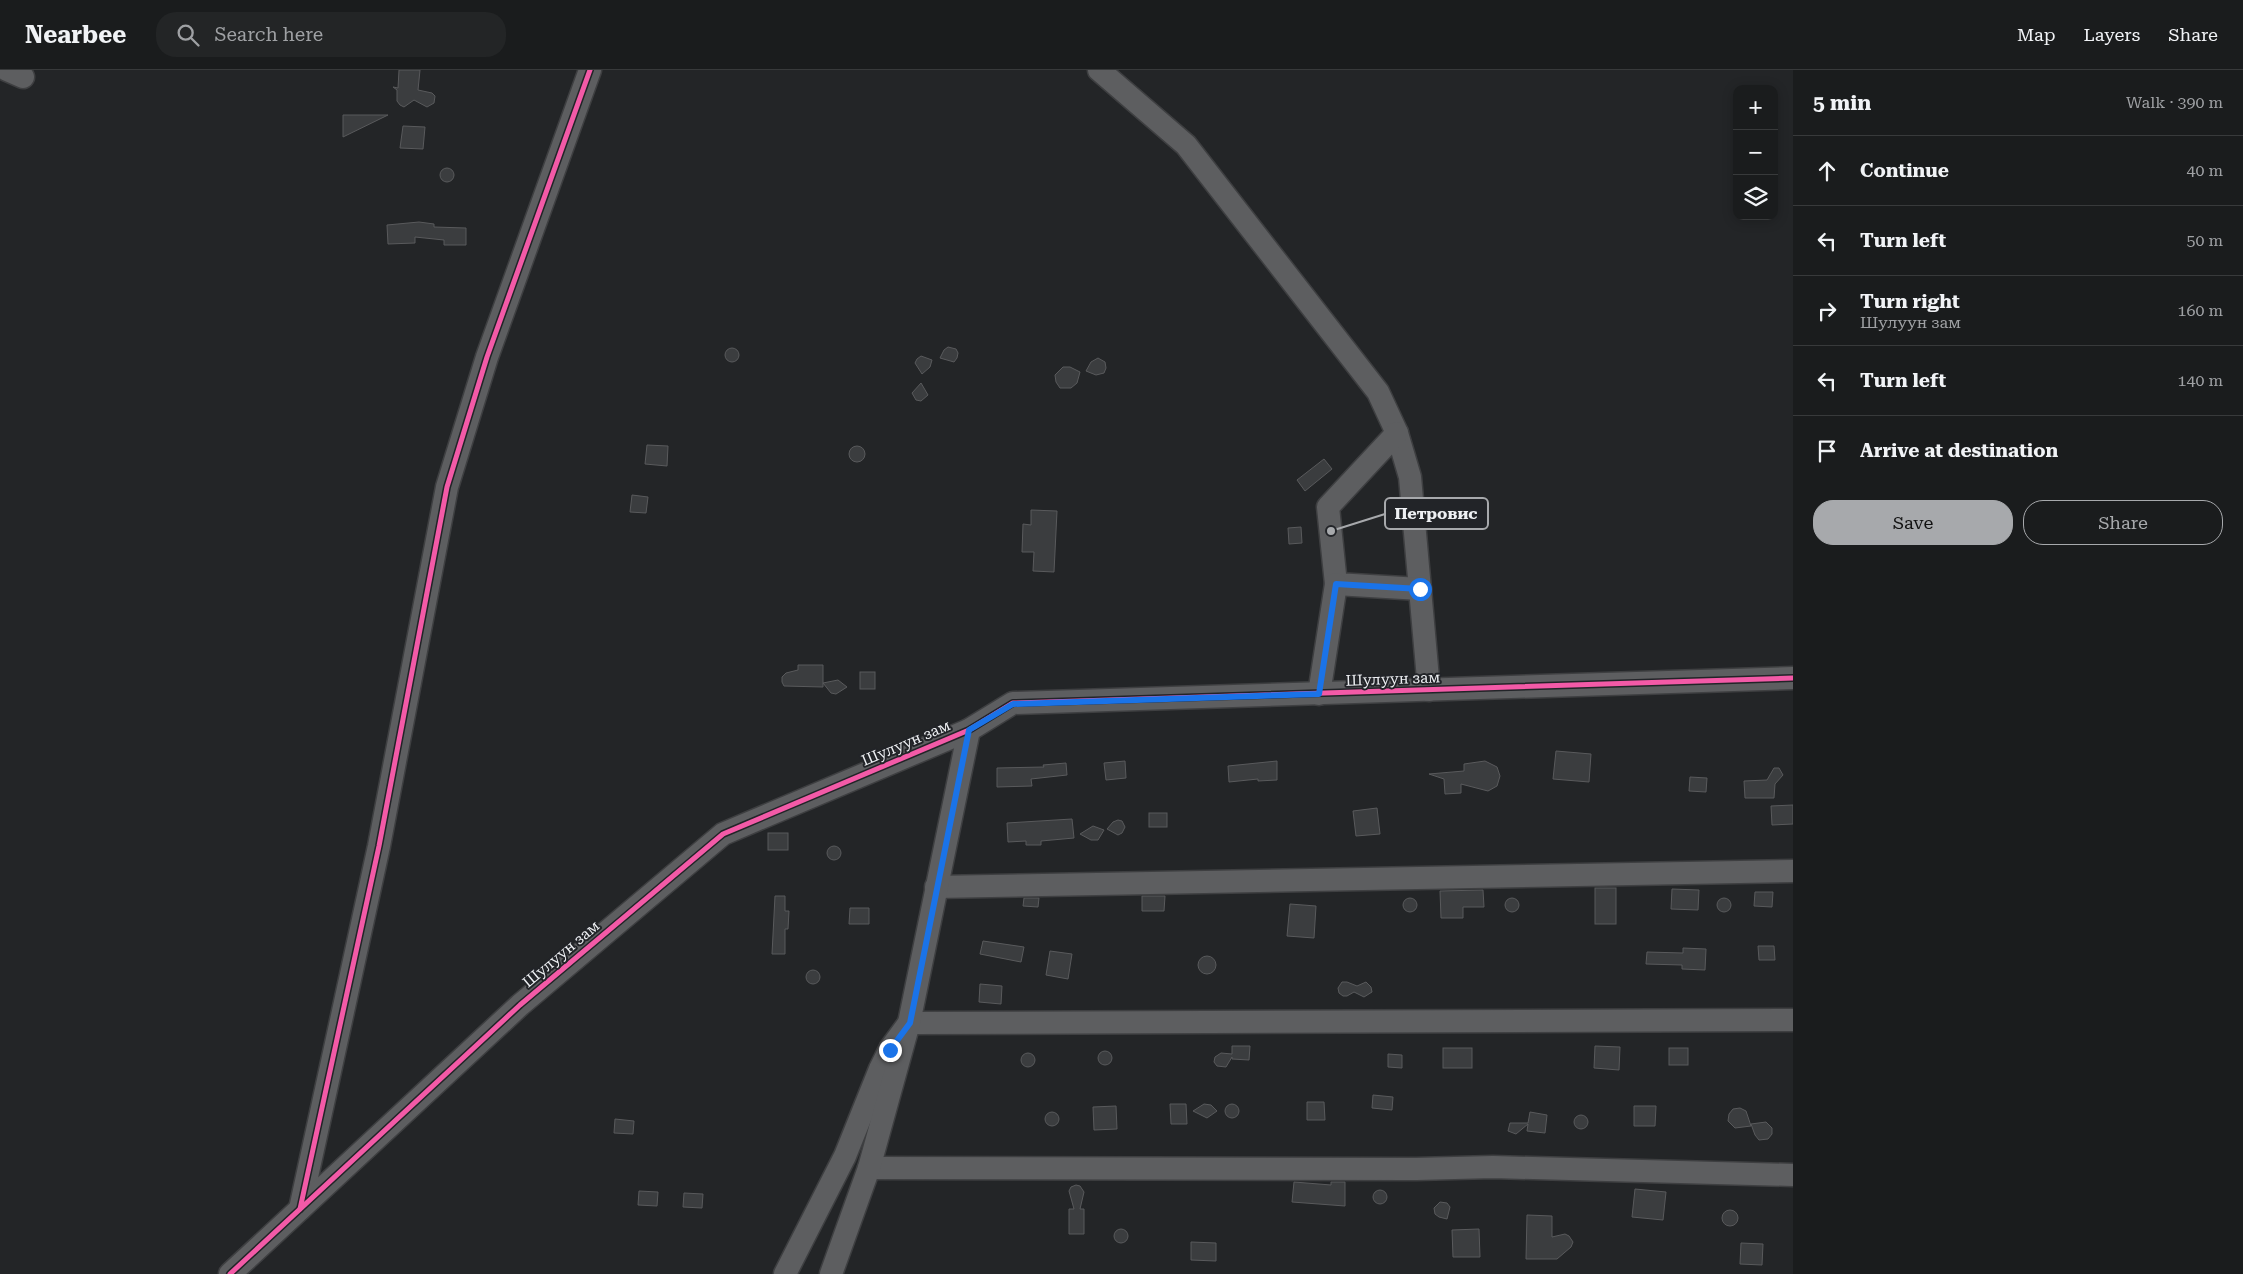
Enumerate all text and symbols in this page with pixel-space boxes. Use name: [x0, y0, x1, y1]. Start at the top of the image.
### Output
search box: [156, 12, 506, 57]
text: Nearbee: [25, 21, 126, 49]
icon: search: [174, 21, 202, 49]
text: Search here: [214, 23, 323, 46]
text: Map: [2017, 24, 2056, 45]
text: Layers: [2084, 24, 2140, 45]
text: Share: [2168, 24, 2218, 45]
map controls: [1733, 85, 1778, 220]
button: +: [1733, 85, 1778, 130]
text: 5 min: [1813, 91, 1871, 115]
text: Walk · 390 m: [2126, 93, 2223, 112]
button: −: [1733, 130, 1778, 175]
icon: ahead: [1813, 157, 1841, 185]
text: Continue: [1860, 159, 1949, 182]
text: 40 m: [2186, 161, 2223, 180]
button: layers: [1733, 175, 1778, 220]
icon: left: [1813, 227, 1841, 255]
text: Turn left: [1860, 229, 1946, 252]
text: 50 m: [2186, 231, 2223, 250]
text: Turn right: [1860, 290, 1960, 313]
icon: right: [1813, 297, 1841, 325]
text: 160 m: [2177, 301, 2223, 320]
text: Шулуун зам: [1860, 313, 1961, 332]
icon: left: [1813, 367, 1841, 395]
text: Turn left: [1860, 369, 1946, 392]
text: 140 m: [2177, 371, 2223, 390]
icon: arrive: [1813, 437, 1841, 465]
text: Arrive at destination: [1860, 439, 2058, 462]
callout: Петровис: [1385, 498, 1488, 529]
button: Save: [1813, 500, 2013, 545]
button: Share: [2023, 500, 2223, 545]
text: Петровис: [1394, 504, 1478, 523]
route start: [1409, 578, 1432, 601]
street label: Шулуун зам: [1345, 668, 1441, 690]
street label: Шулуун зам: [859, 716, 953, 770]
street label: Шулуун зам: [519, 917, 603, 991]
route end: [879, 1039, 902, 1062]

